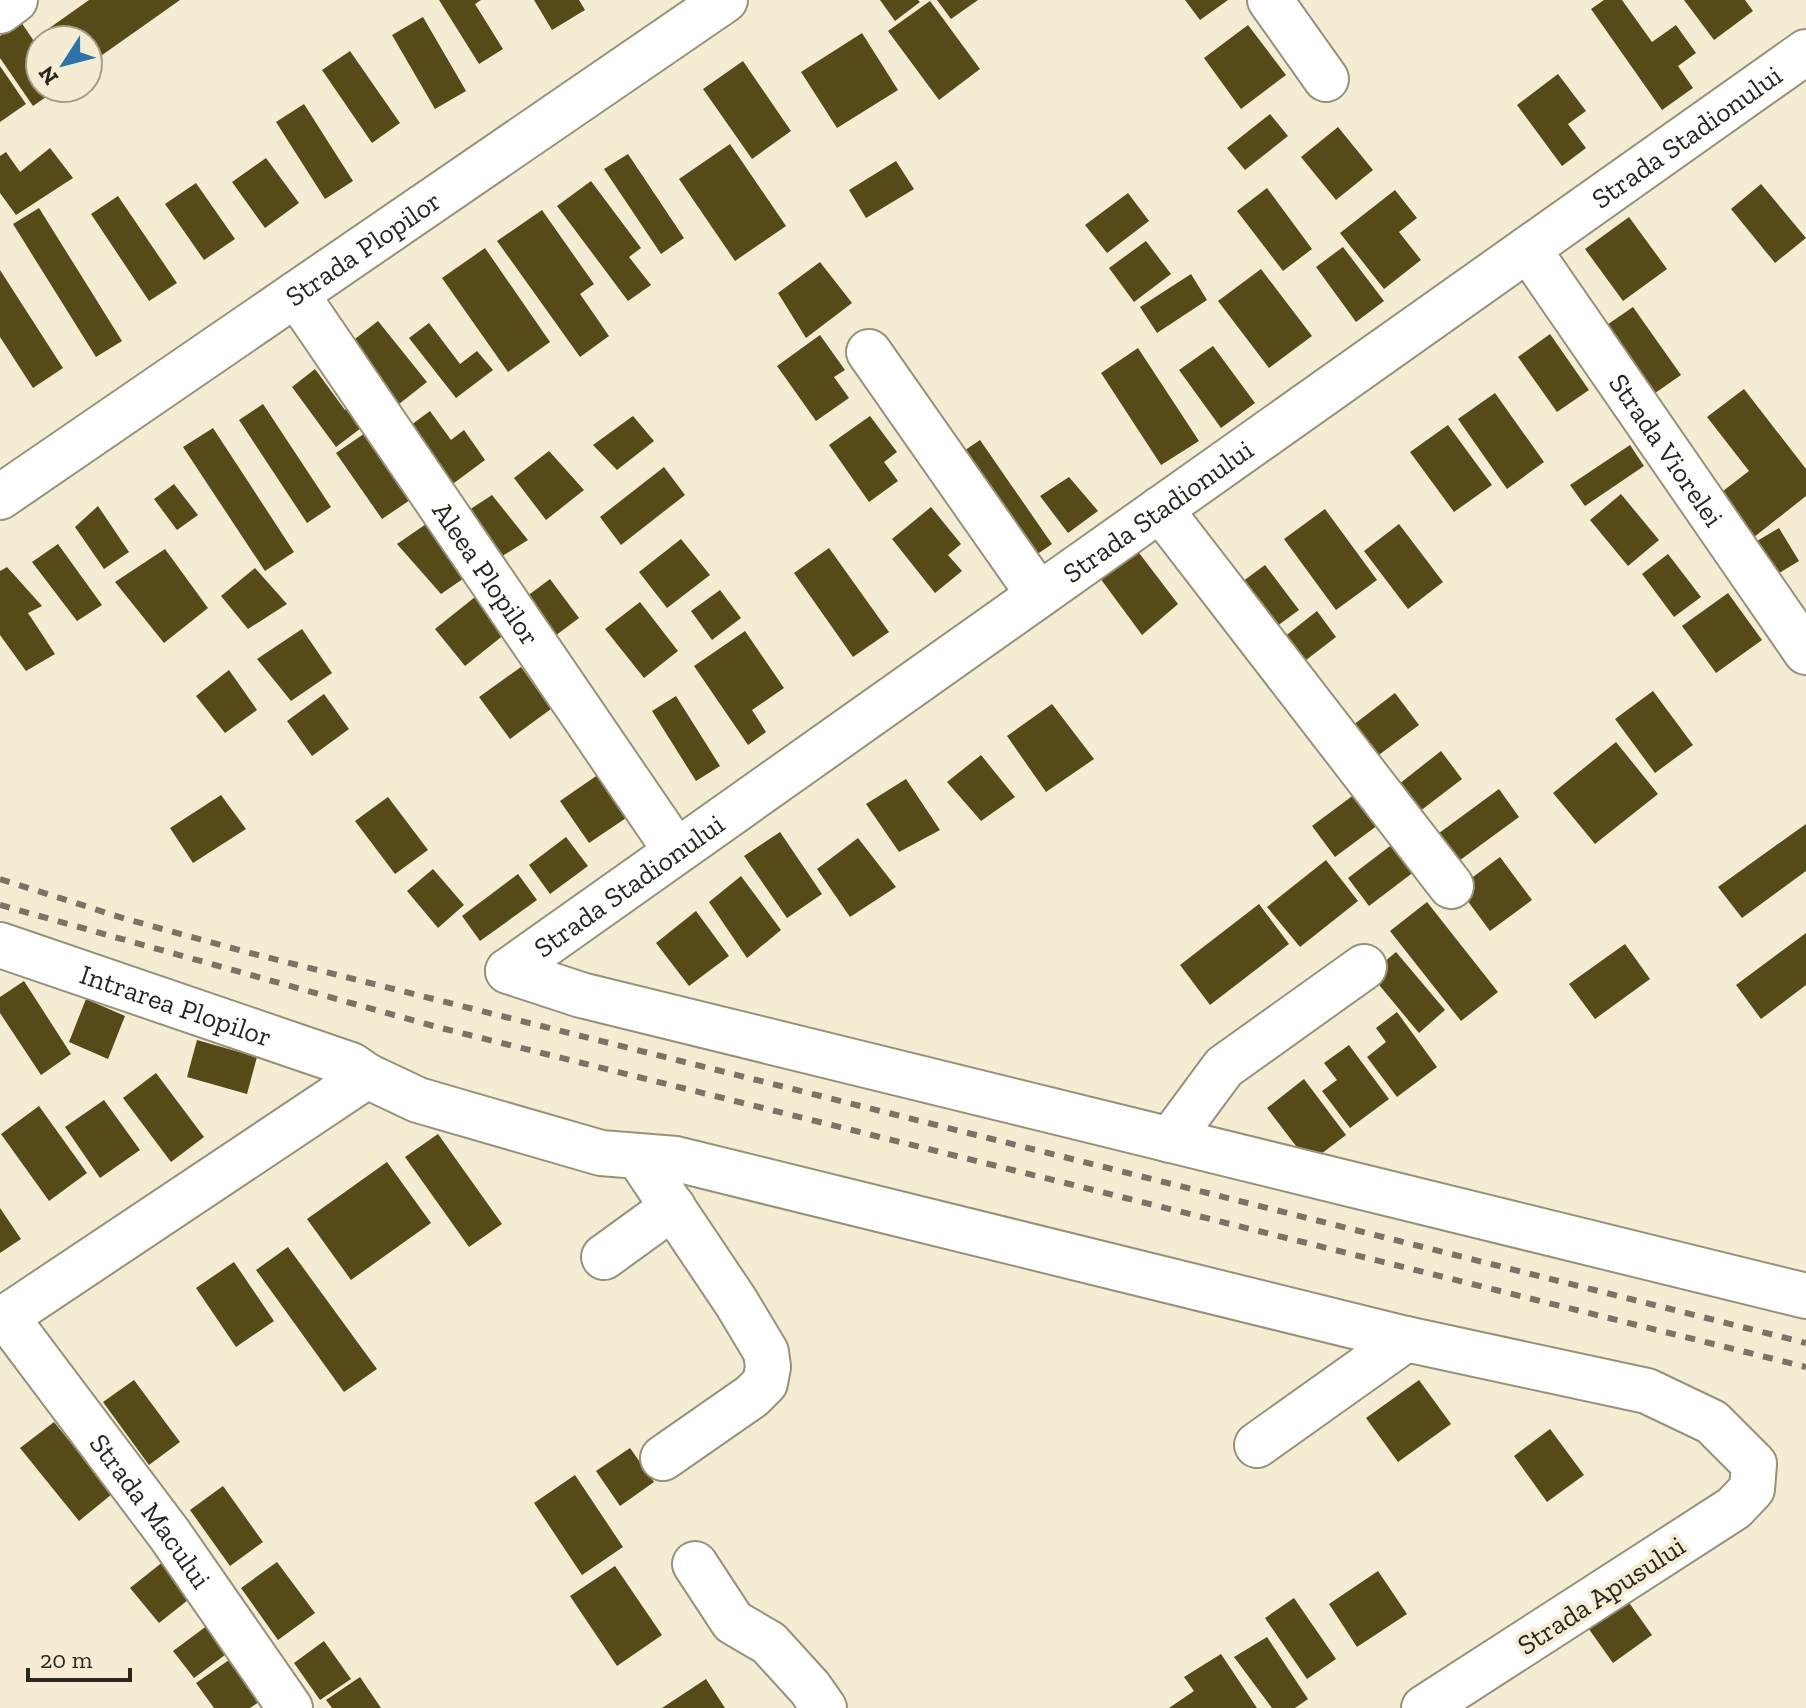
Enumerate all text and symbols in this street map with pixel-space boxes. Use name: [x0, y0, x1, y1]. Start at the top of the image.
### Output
north arrow: [24, 24, 104, 104]
street label: Strada Stadionului: [1585, 58, 1788, 216]
text: N: [32, 61, 64, 90]
street label: Strada Plopilor: [279, 184, 447, 313]
street label: Strada Viorelei: [1602, 367, 1730, 533]
street label: Strada Stadionului: [1057, 433, 1259, 590]
street label: Aleea Plopilor: [425, 495, 547, 652]
street label: Strada Stadionului: [528, 807, 731, 964]
street label: Intrarea Plopilor: [76, 958, 276, 1054]
street label: Strada Macului: [83, 1427, 218, 1595]
street label: Strada Apusului: [1511, 1529, 1691, 1662]
scale bar: [28, 1632, 130, 1682]
text: 20 m: [40, 1645, 93, 1674]

